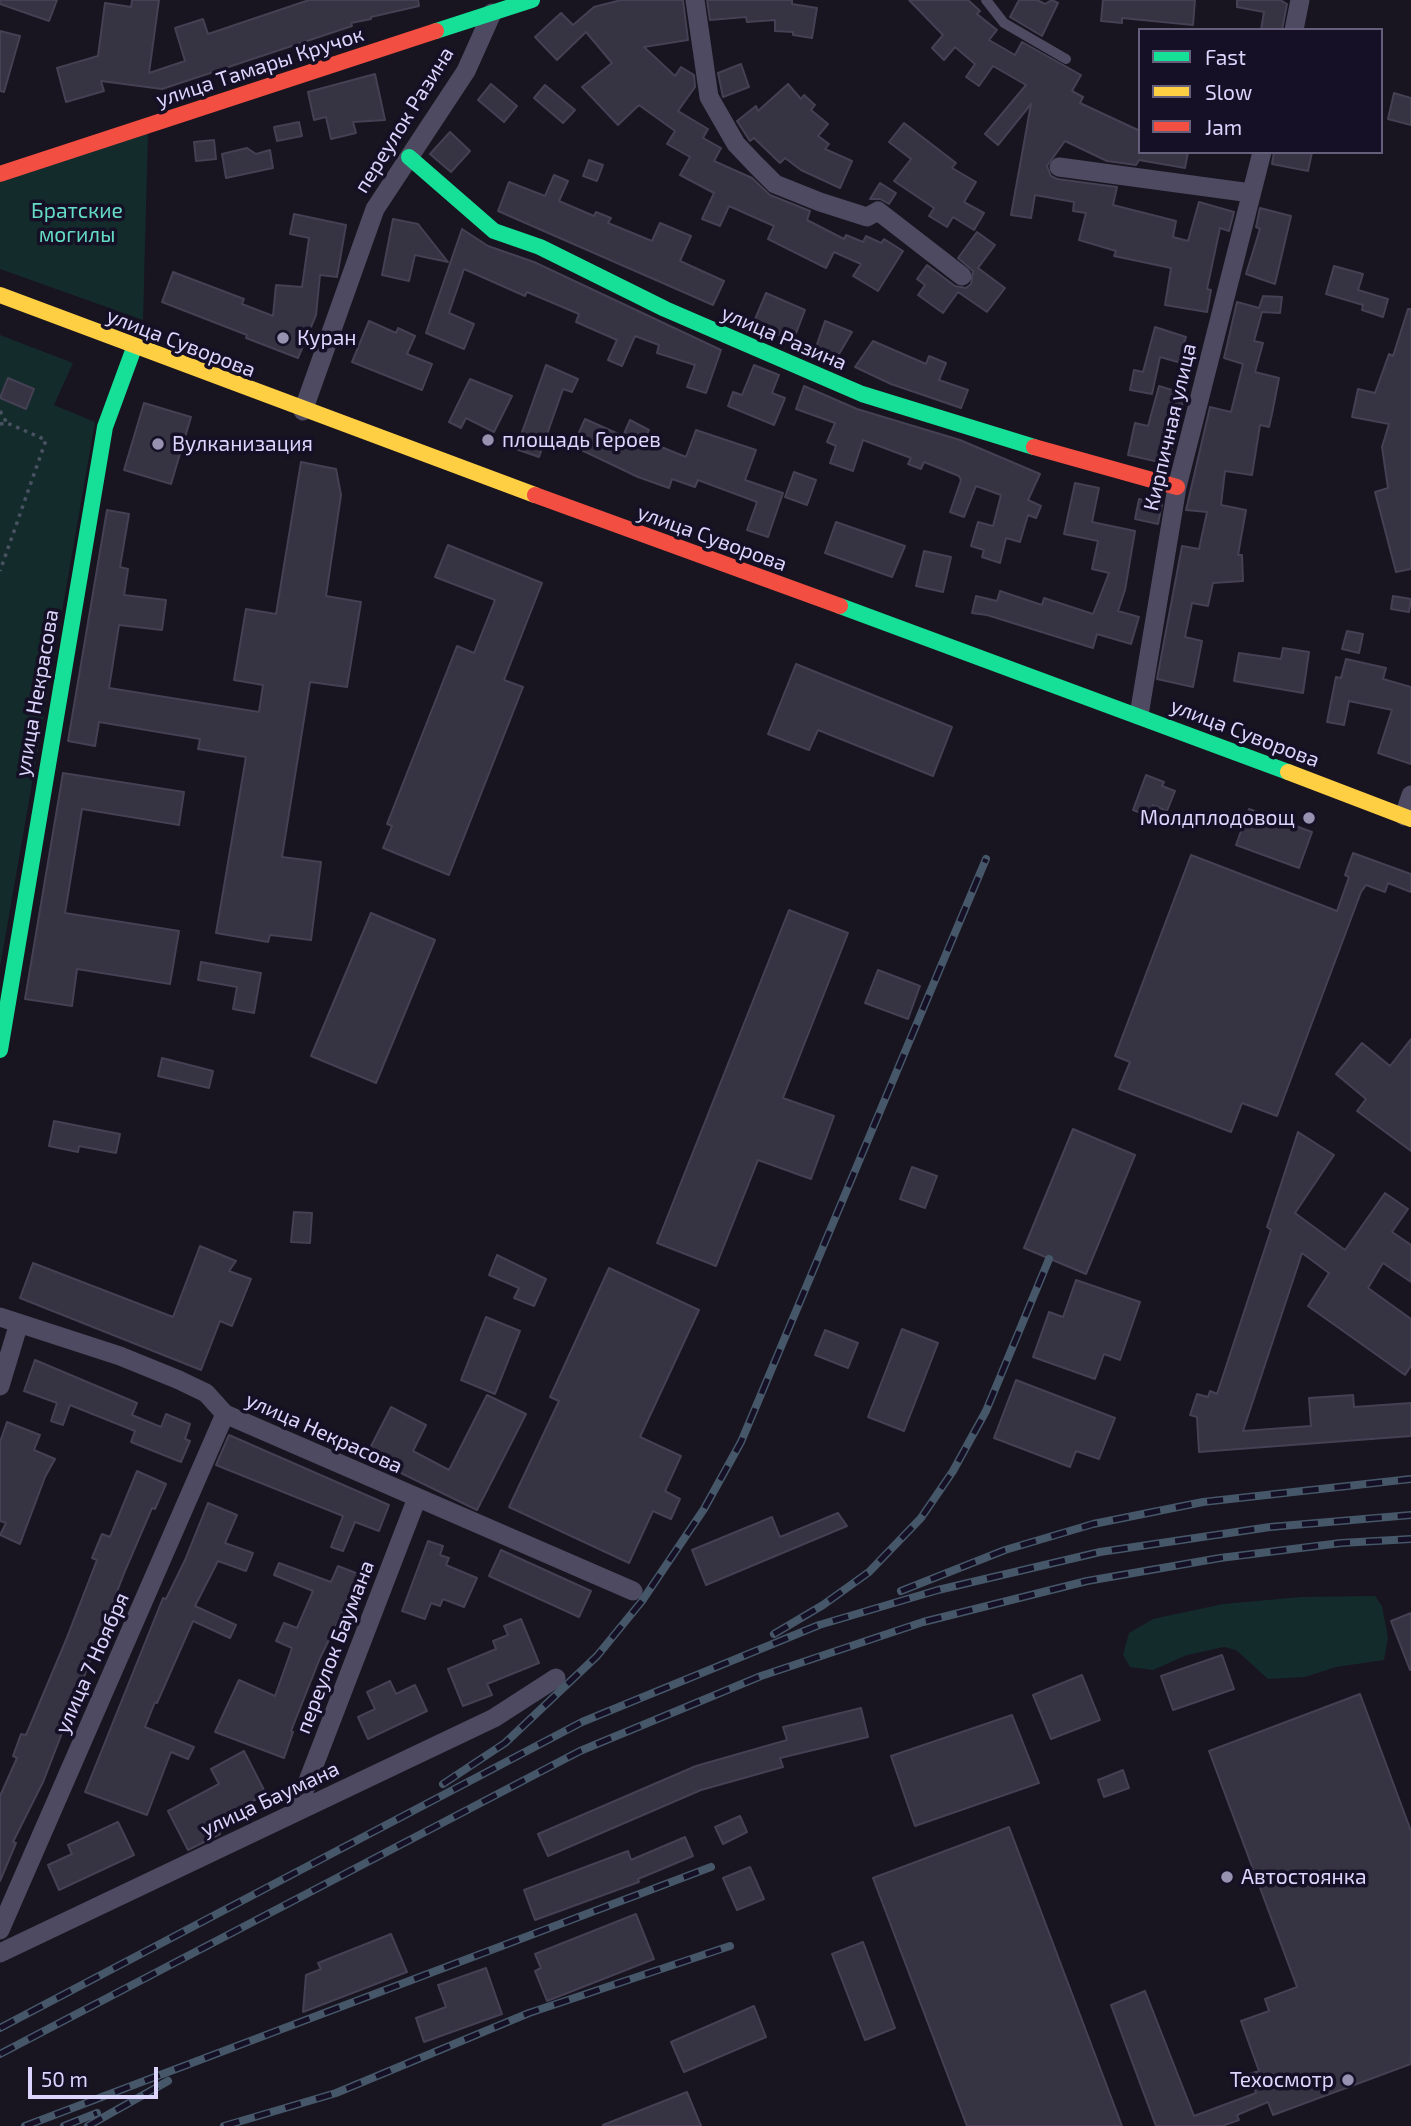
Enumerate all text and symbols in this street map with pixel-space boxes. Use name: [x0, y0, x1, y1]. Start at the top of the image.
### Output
street label: улица Тамары Кручок: [153, 22, 367, 112]
legend: [1138, 28, 1383, 154]
street label: переулок Разина: [349, 42, 459, 198]
text: Fast: [1205, 44, 1246, 69]
text: Slow: [1205, 79, 1252, 104]
text: Jam: [1205, 114, 1242, 139]
park label: Братские могилы: [31, 198, 123, 248]
street label: улица Разина: [717, 300, 851, 376]
street label: улица Суворова: [103, 303, 259, 383]
place label: Куран: [297, 325, 357, 351]
marker: Куран: [275, 330, 291, 346]
street label: Кирпичная улица: [1138, 341, 1202, 513]
place label: площадь Героев: [502, 427, 661, 453]
place label: Вулканизация: [172, 431, 313, 457]
marker: площадь Героев: [480, 432, 496, 448]
marker: Вулканизация: [150, 436, 166, 452]
street label: улица Суворова: [634, 499, 790, 577]
street label: улица Некрасова: [10, 608, 64, 778]
street label: улица Суворова: [1167, 693, 1323, 773]
place label: Молдплодовощ: [1140, 805, 1295, 831]
marker: Молдплодовощ: [1301, 810, 1317, 826]
street label: улица Некрасова: [242, 1387, 406, 1479]
street label: переулок Баумана: [290, 1557, 380, 1737]
street label: улица 7 Ноября: [50, 1588, 134, 1738]
street label: улица Баумана: [197, 1756, 343, 1842]
place label: Автостоянка: [1241, 1864, 1367, 1890]
marker: Автостоянка: [1219, 1869, 1235, 1885]
scale bar: [32, 2052, 161, 2096]
text: 50 m: [41, 2066, 88, 2091]
place label: Техосмотр: [1230, 2067, 1334, 2093]
marker: Техосмотр: [1340, 2072, 1356, 2088]

